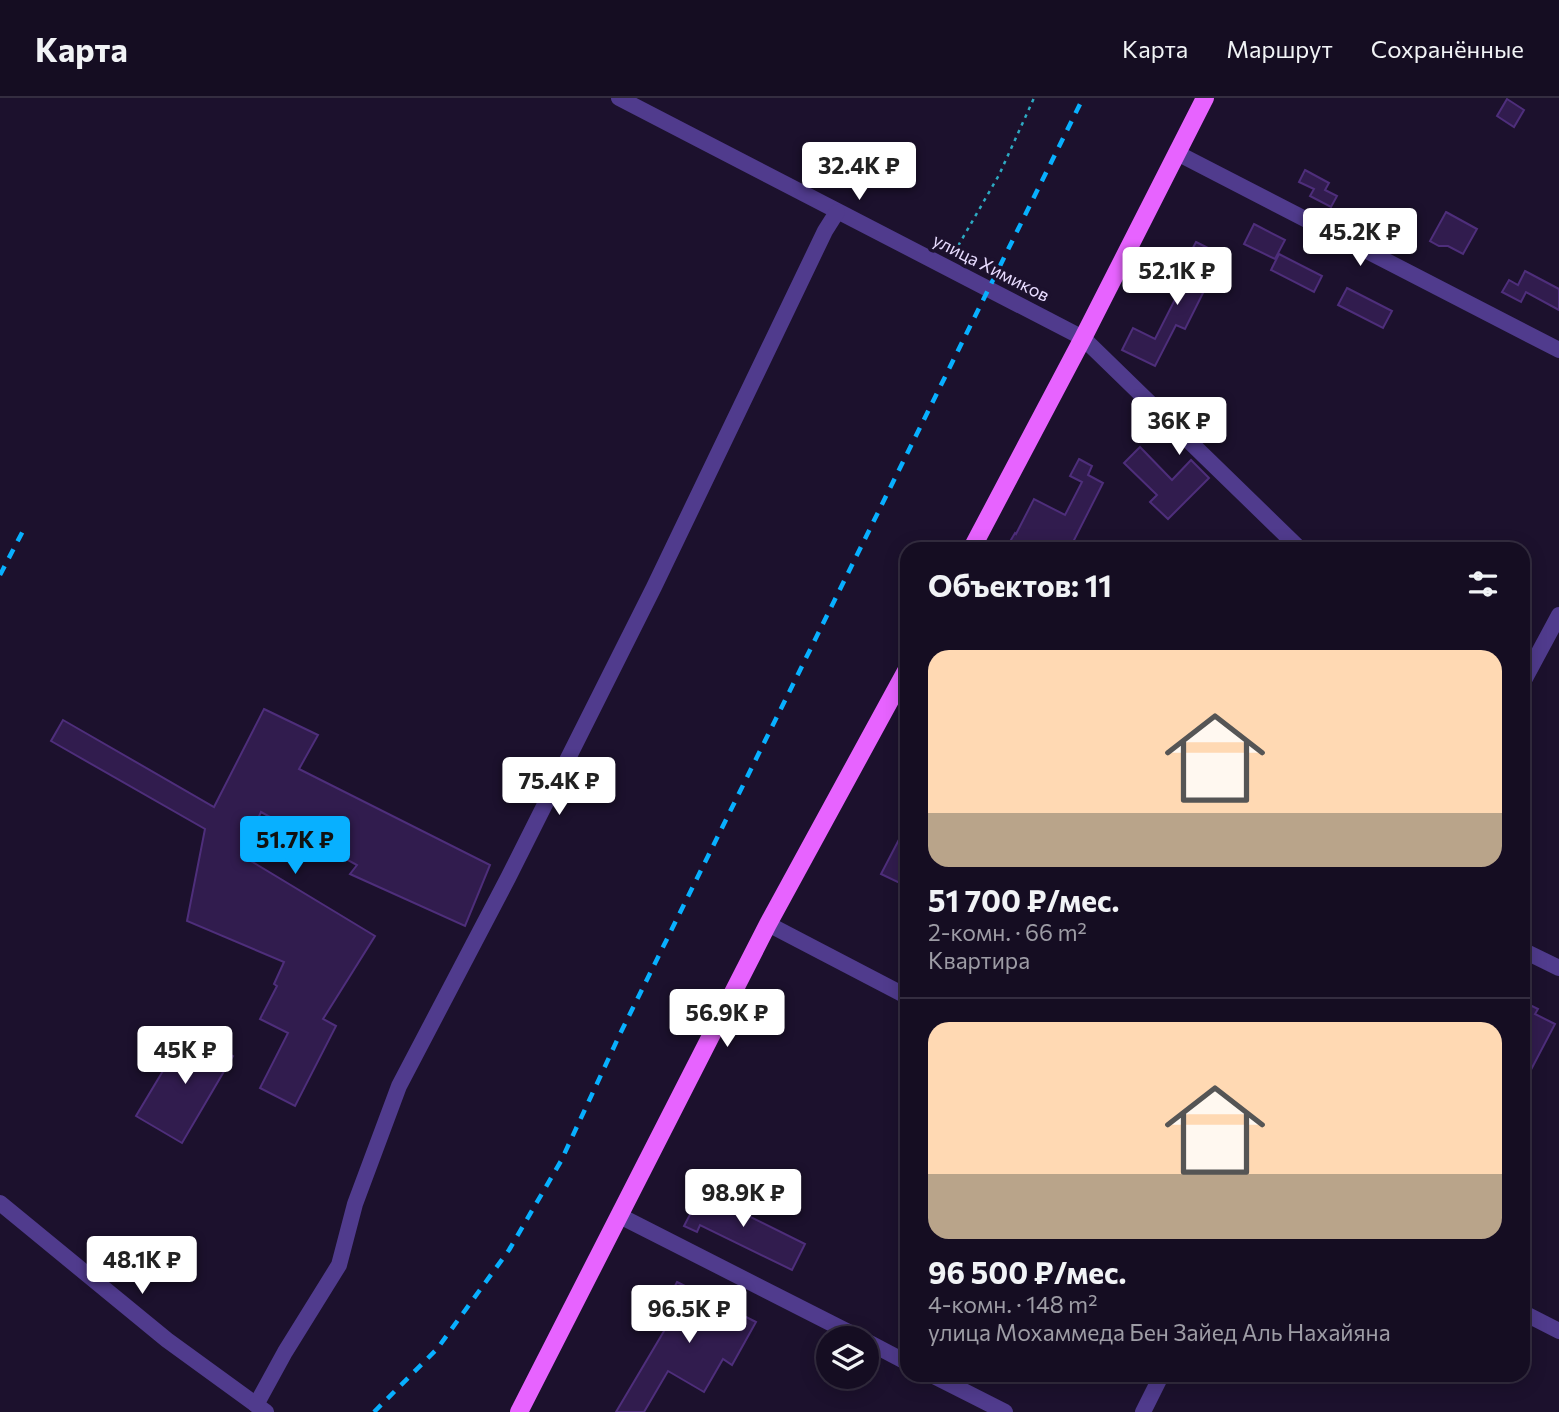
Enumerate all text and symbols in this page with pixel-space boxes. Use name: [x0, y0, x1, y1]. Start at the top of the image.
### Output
text: Карта: [35, 28, 128, 69]
text: Карта: [1122, 34, 1188, 63]
text: Маршрут: [1226, 34, 1333, 63]
text: Сохранённые: [1371, 34, 1524, 63]
pin: 32.4K ₽: [794, 142, 924, 202]
text: 32.4K ₽: [818, 151, 900, 179]
pin: 45.2K ₽: [1295, 208, 1425, 268]
text: 45.2K ₽: [1319, 217, 1401, 245]
street label: улица Химиков: [929, 228, 1053, 306]
pin: 52.1K ₽: [1112, 248, 1242, 307]
text: 52.1K ₽: [1139, 256, 1215, 284]
pin: 36K ₽: [1130, 398, 1228, 457]
text: 36K ₽: [1147, 406, 1211, 434]
icon: filters: [1464, 565, 1502, 603]
text: Объектов: 11: [928, 566, 1112, 603]
icon: home: [1152, 695, 1278, 821]
pin: 75.4K ₽: [494, 758, 624, 817]
text: 75.4K ₽: [518, 766, 600, 794]
pin: 51.7K ₽: [230, 816, 360, 876]
text: 51.7K ₽: [256, 825, 334, 853]
text: 51 700 ₽/мес.: [928, 881, 1119, 918]
text: 2-комн. · 66 m²: [928, 918, 1087, 946]
text: Квартира: [928, 946, 1030, 974]
pin: 56.9K ₽: [662, 990, 792, 1049]
text: 56.9K ₽: [686, 998, 768, 1026]
pin: 45K ₽: [136, 1026, 234, 1086]
text: 45K ₽: [153, 1035, 217, 1063]
icon: home: [1152, 1067, 1278, 1193]
pin: 98.9K ₽: [678, 1170, 808, 1229]
text: 98.9K ₽: [701, 1178, 785, 1206]
pin: 48.1K ₽: [77, 1236, 207, 1296]
text: 48.1K ₽: [103, 1245, 181, 1273]
text: 96 500 ₽/мес.: [928, 1253, 1127, 1290]
pin: 96.5K ₽: [624, 1286, 754, 1345]
text: 4-комн. · 148 m²: [928, 1290, 1097, 1318]
text: 96.5K ₽: [647, 1294, 731, 1322]
text: улица Мохаммеда Бен Зайед Аль Нахайяна: [928, 1318, 1391, 1346]
map controls: [816, 1326, 879, 1389]
button: layers: [816, 1326, 879, 1389]

